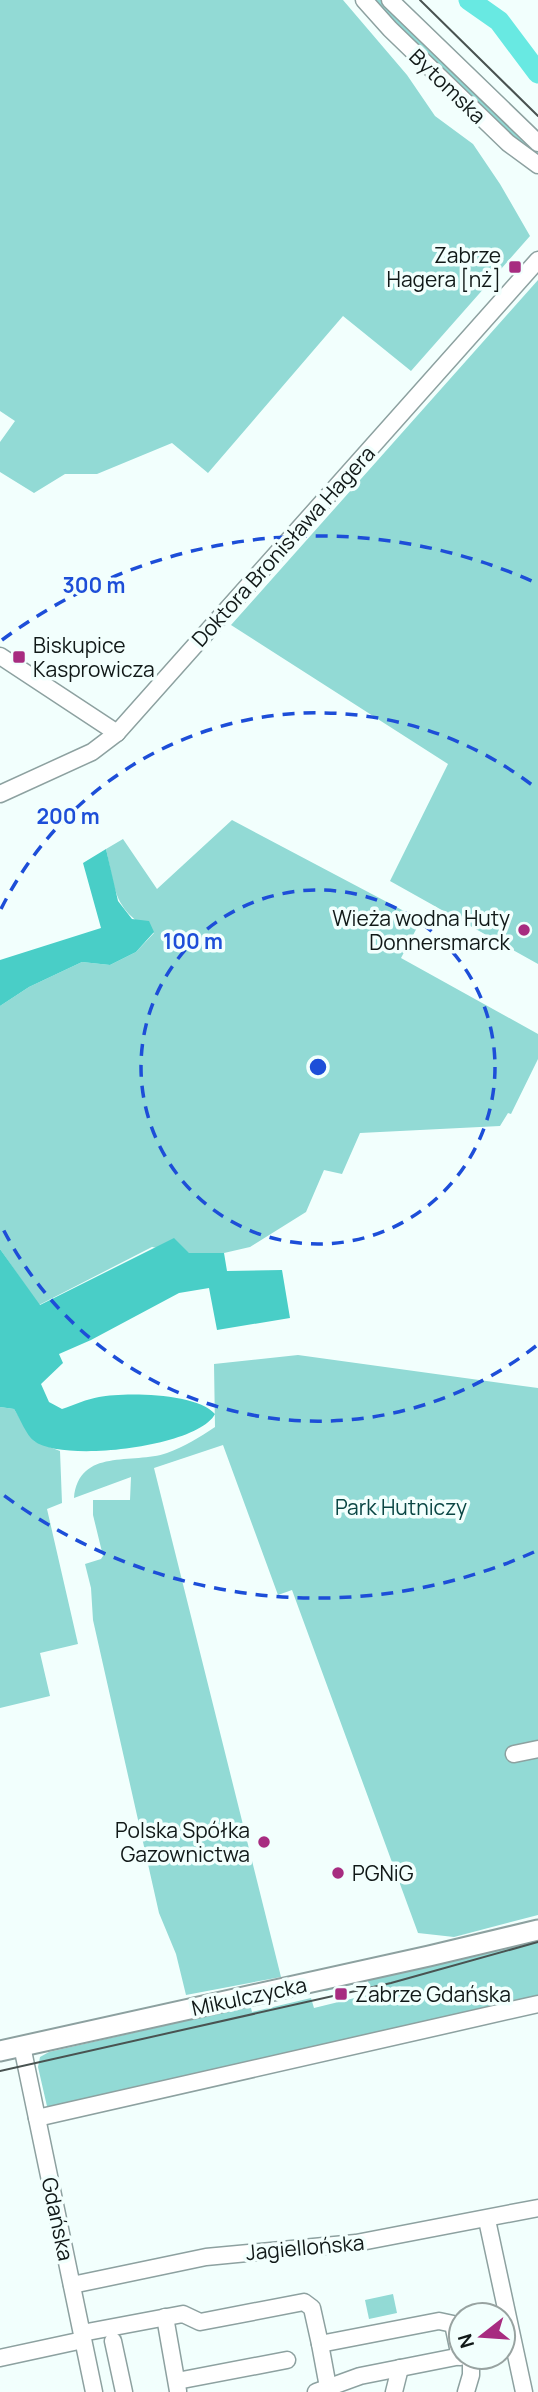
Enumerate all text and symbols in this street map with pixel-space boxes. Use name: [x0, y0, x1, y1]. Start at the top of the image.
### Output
street label: Bytomska: [404, 43, 492, 129]
place label: Zabrze Hagera [nż]: [387, 241, 501, 293]
marker: Zabrze Hagera [nż]: [507, 259, 523, 275]
street label: Doktora Bronisława Hagera: [185, 440, 381, 652]
text: 300 m: [63, 571, 125, 599]
place label: Biskupice Kasprowicza: [33, 631, 155, 683]
marker: Biskupice Kasprowicza: [11, 649, 27, 665]
text: 200 m: [36, 802, 100, 830]
place label: Wieża wodna Huty Donnersmarck: [332, 904, 511, 956]
marker: Wieża wodna Huty Donnersmarck: [516, 922, 532, 938]
text: 100 m: [163, 927, 223, 955]
centre of rings: [306, 1055, 330, 1079]
park label: Park Hutniczy: [335, 1493, 467, 1521]
place label: Polska Spółka Gazownictwa: [115, 1816, 250, 1868]
marker: Polska Spółka Gazownictwa: [256, 1834, 272, 1850]
place label: PGNiG: [352, 1859, 414, 1887]
marker: PGNiG: [330, 1865, 346, 1881]
street label: Mikulczycka: [189, 1970, 309, 2022]
place label: Zabrze Gdańska: [355, 1980, 511, 2008]
marker: Zabrze Gdańska: [333, 1986, 349, 2002]
street label: Gdańska: [36, 2175, 80, 2263]
street label: Jagiellońska: [245, 2228, 365, 2266]
north arrow: [447, 2301, 517, 2371]
text: N: [451, 2331, 480, 2351]

